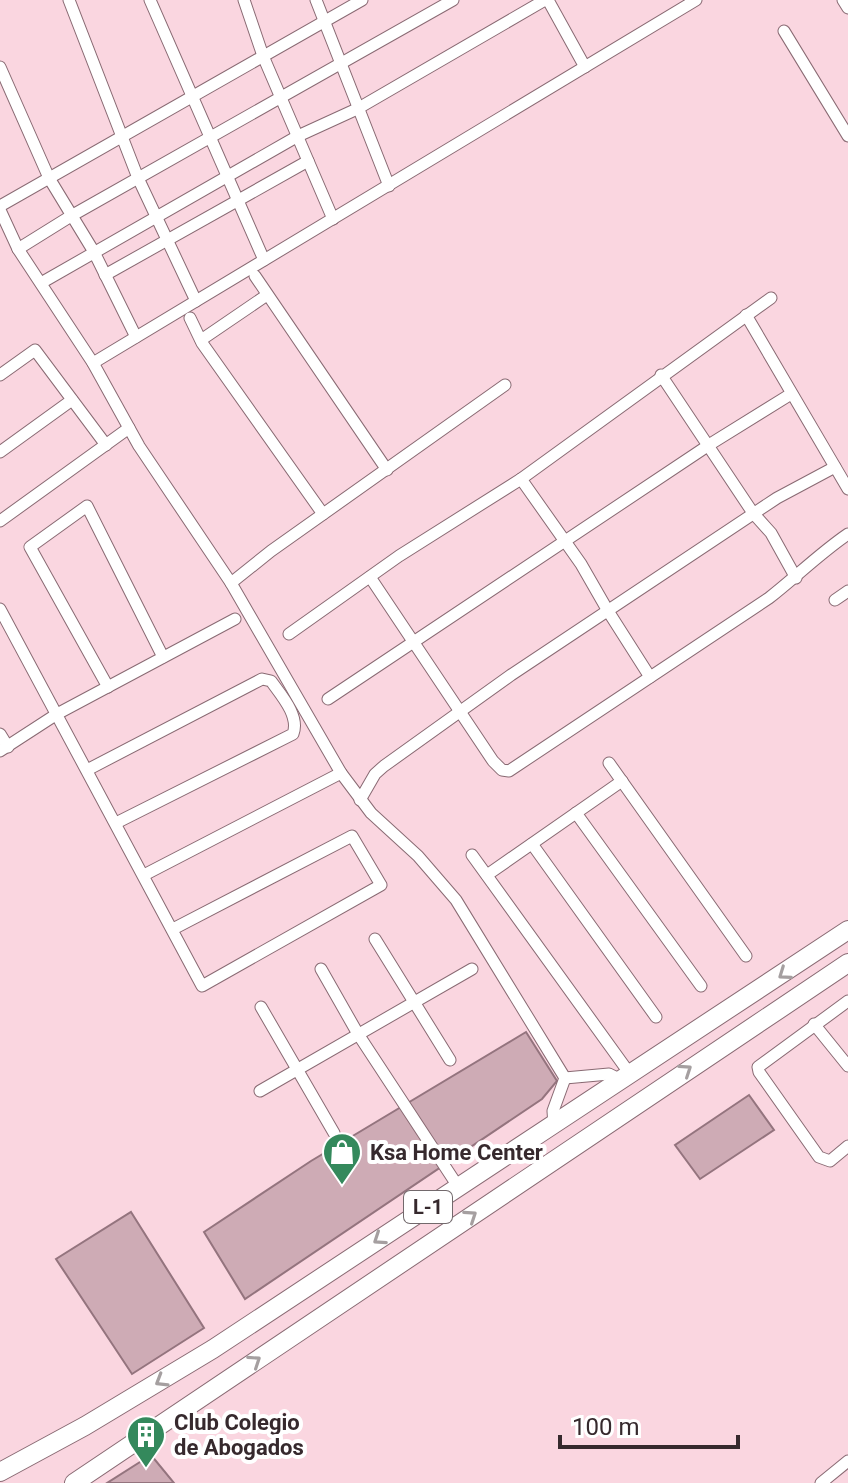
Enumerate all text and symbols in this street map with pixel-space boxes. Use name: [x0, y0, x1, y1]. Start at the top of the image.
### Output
one-way arrow: [778, 964, 792, 979]
one-way arrow: [678, 1065, 692, 1080]
shop icon: Ksa Home Center: [321, 1131, 363, 1186]
place label: Ksa Home Center: [370, 1140, 543, 1165]
road number: L-1: [404, 1191, 452, 1223]
one-way arrow: [462, 1211, 477, 1226]
one-way arrow: [373, 1229, 387, 1244]
one-way arrow: [247, 1356, 261, 1371]
one-way arrow: [155, 1371, 170, 1386]
scale bar: [560, 1399, 738, 1449]
place label: Club Colegio de Abogados: [174, 1410, 304, 1460]
text: 100 m: [572, 1413, 639, 1441]
building icon: Club Colegio de Abogados: [125, 1414, 167, 1469]

